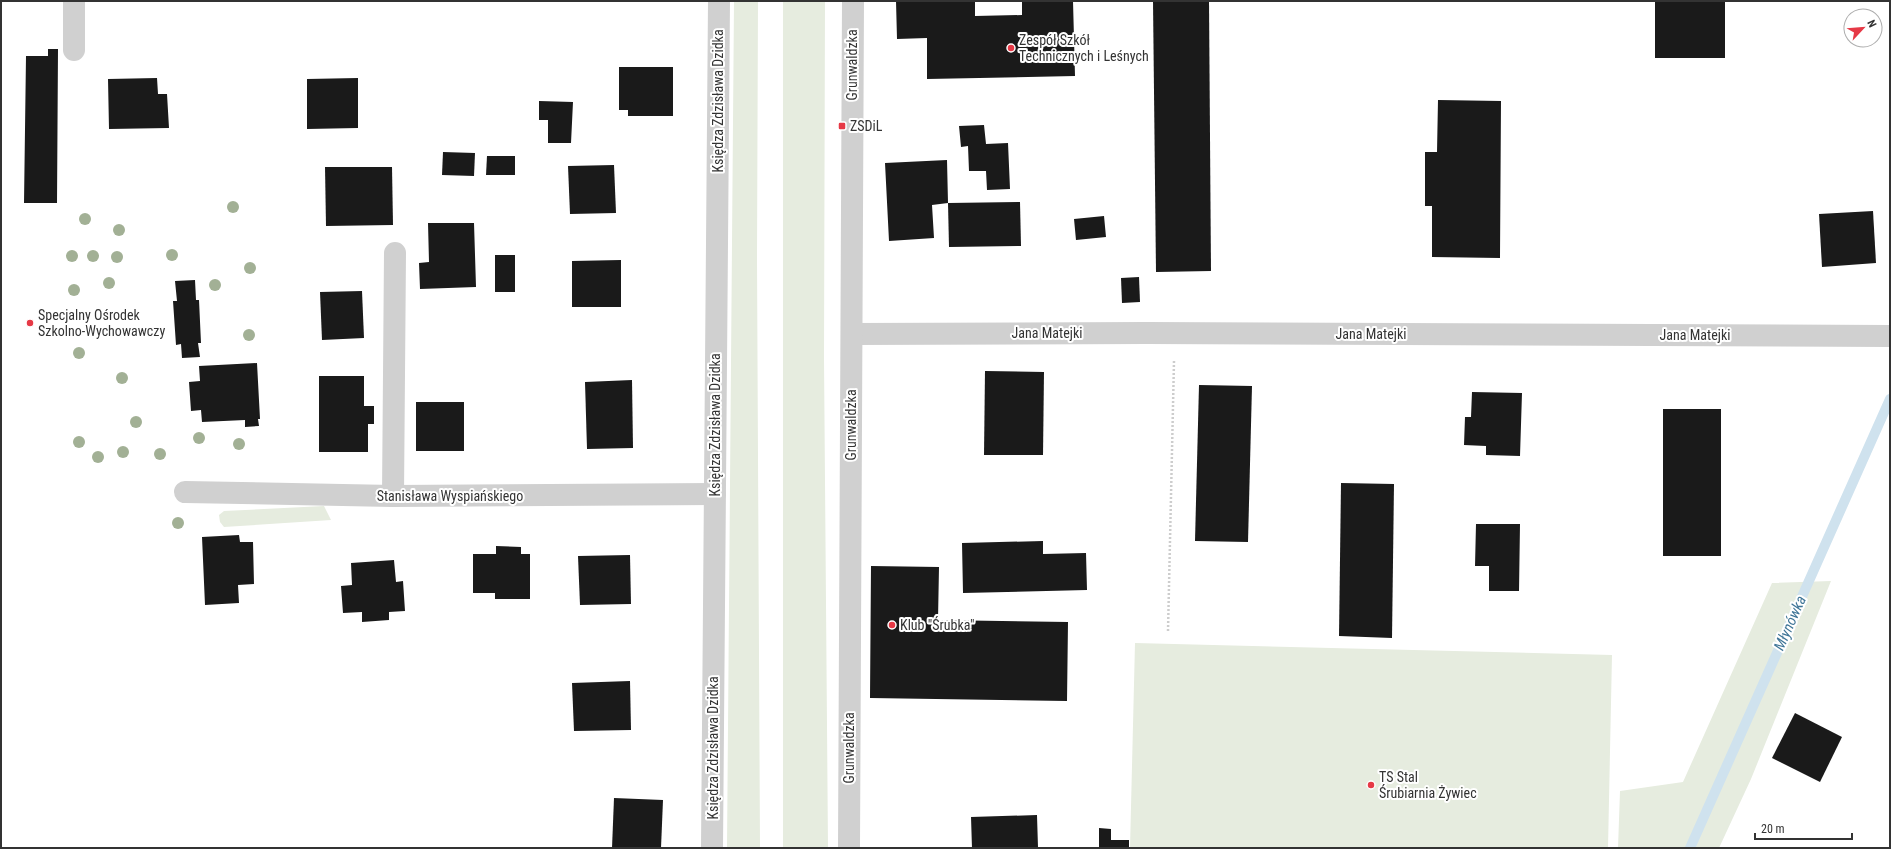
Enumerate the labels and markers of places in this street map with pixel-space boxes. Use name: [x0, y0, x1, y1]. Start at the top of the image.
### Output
place label: Zespół Szkół Technicznych i Leśnych: [1019, 32, 1149, 64]
marker: Zespół Szkół Technicznych i Leśnych: [1006, 43, 1016, 53]
place label: ZSDiL: [850, 118, 883, 134]
marker: ZSDiL: [837, 121, 847, 131]
place label: Specjalny Ośrodek Szkolno-Wychowawczy: [38, 307, 165, 339]
marker: Specjalny Ośrodek Szkolno-Wychowawczy: [25, 318, 35, 328]
place label: Klub "Śrubka": [900, 616, 974, 633]
marker: Klub "Śrubka": [887, 620, 897, 630]
place label: TS Stal Śrubiarnia Żywiec: [1379, 769, 1477, 801]
marker: TS Stal Śrubiarnia Żywiec: [1366, 780, 1376, 790]

